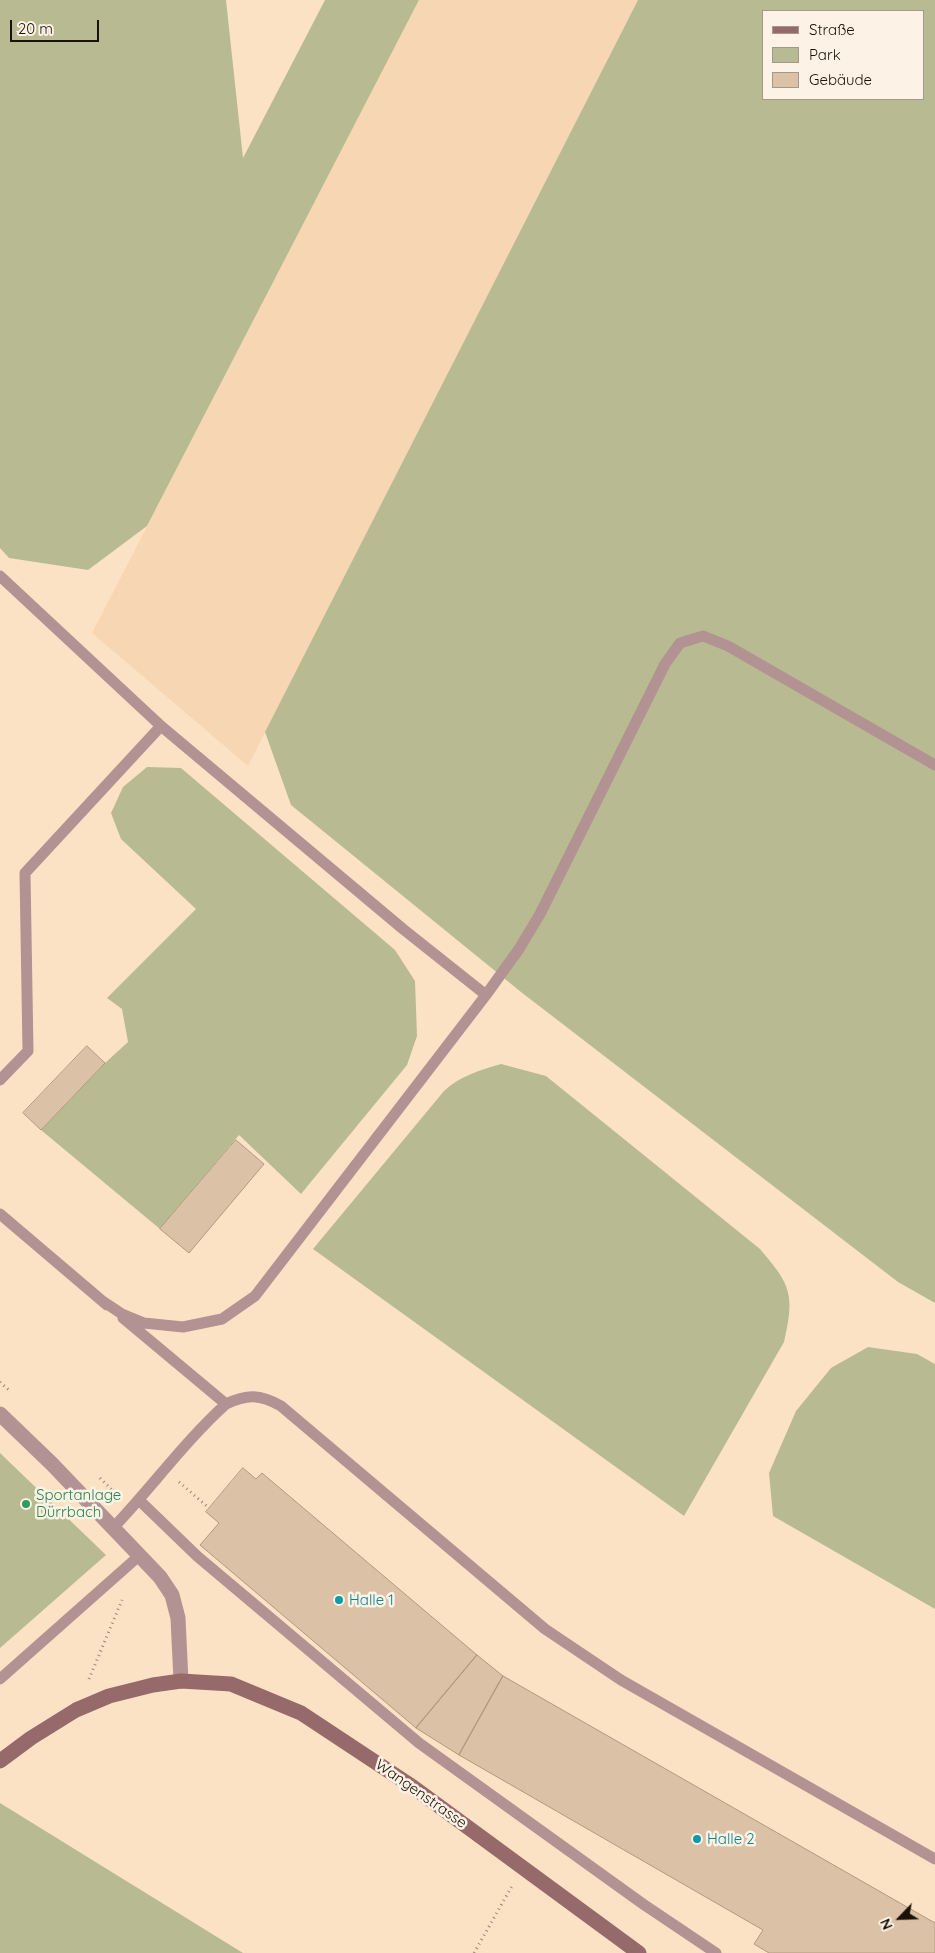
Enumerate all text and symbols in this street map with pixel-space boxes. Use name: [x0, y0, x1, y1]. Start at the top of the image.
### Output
scale bar: [12, 10, 101, 42]
legend: [762, 10, 925, 100]
text: 20 m: [18, 19, 53, 38]
text: Straße: [809, 20, 855, 39]
text: Park: [809, 45, 841, 64]
text: Gebäude: [809, 70, 872, 89]
place label: Sportanlage Dürrbach: [36, 1486, 121, 1521]
marker: Sportanlage Dürrbach: [20, 1498, 32, 1510]
place label: Halle 1: [349, 1591, 394, 1609]
marker: Halle 1: [333, 1594, 345, 1606]
street label: Wangenstrasse: [372, 1756, 470, 1832]
place label: Halle 2: [707, 1830, 755, 1848]
marker: Halle 2: [691, 1833, 703, 1845]
north arrow: [875, 1893, 925, 1943]
text: N: [876, 1916, 897, 1932]

